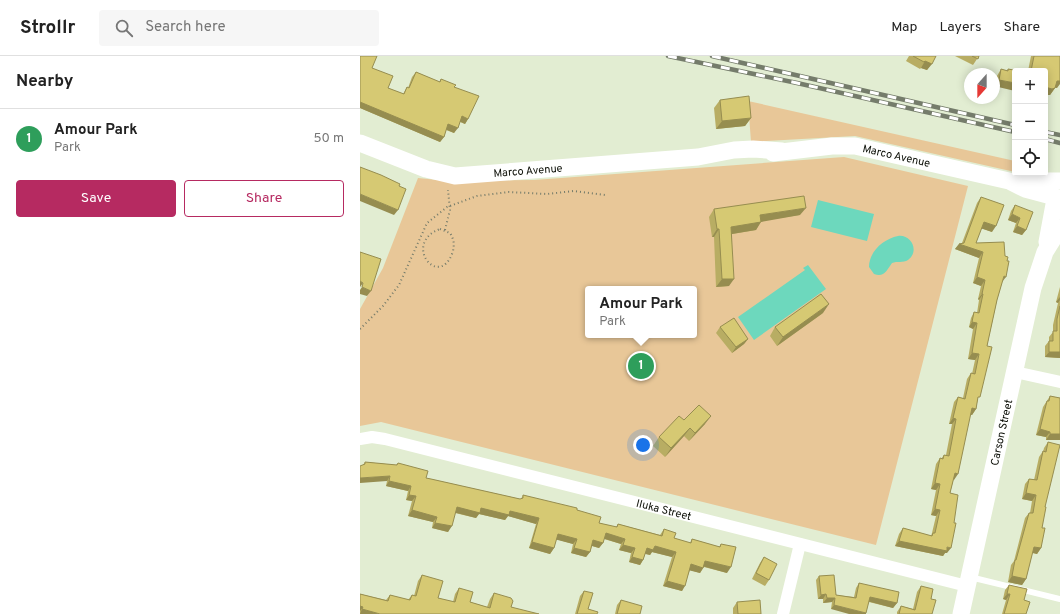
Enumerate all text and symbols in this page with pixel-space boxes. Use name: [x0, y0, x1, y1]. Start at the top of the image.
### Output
search box: [99, 10, 379, 46]
text: Strollr: [20, 16, 75, 40]
icon: search: [113, 17, 135, 39]
text: Search here: [145, 18, 225, 37]
text: Map: [891, 19, 917, 36]
text: Layers: [939, 19, 981, 36]
text: Share: [1003, 19, 1040, 36]
north arrow: [964, 68, 1000, 104]
map controls: [1012, 68, 1048, 176]
button: +: [1012, 68, 1048, 104]
text: Nearby: [16, 71, 73, 93]
button: −: [1012, 104, 1048, 140]
text: Amour Park: [54, 121, 138, 140]
text: 1: [26, 131, 32, 147]
text: 50 m: [314, 131, 344, 147]
text: Park: [54, 140, 81, 156]
button: locate: [1012, 140, 1048, 176]
street label: Marco Avenue: [861, 142, 932, 171]
street label: Marco Avenue: [493, 162, 563, 181]
button: Save: [16, 180, 176, 217]
button: Share: [184, 180, 344, 217]
popup: [585, 286, 697, 338]
text: Amour Park: [599, 295, 683, 314]
text: Park: [599, 314, 626, 330]
pin: 1: [628, 351, 654, 381]
street label: Carson Street: [988, 398, 1016, 467]
your location: [633, 435, 653, 455]
street label: Iluka Street: [635, 497, 693, 524]

